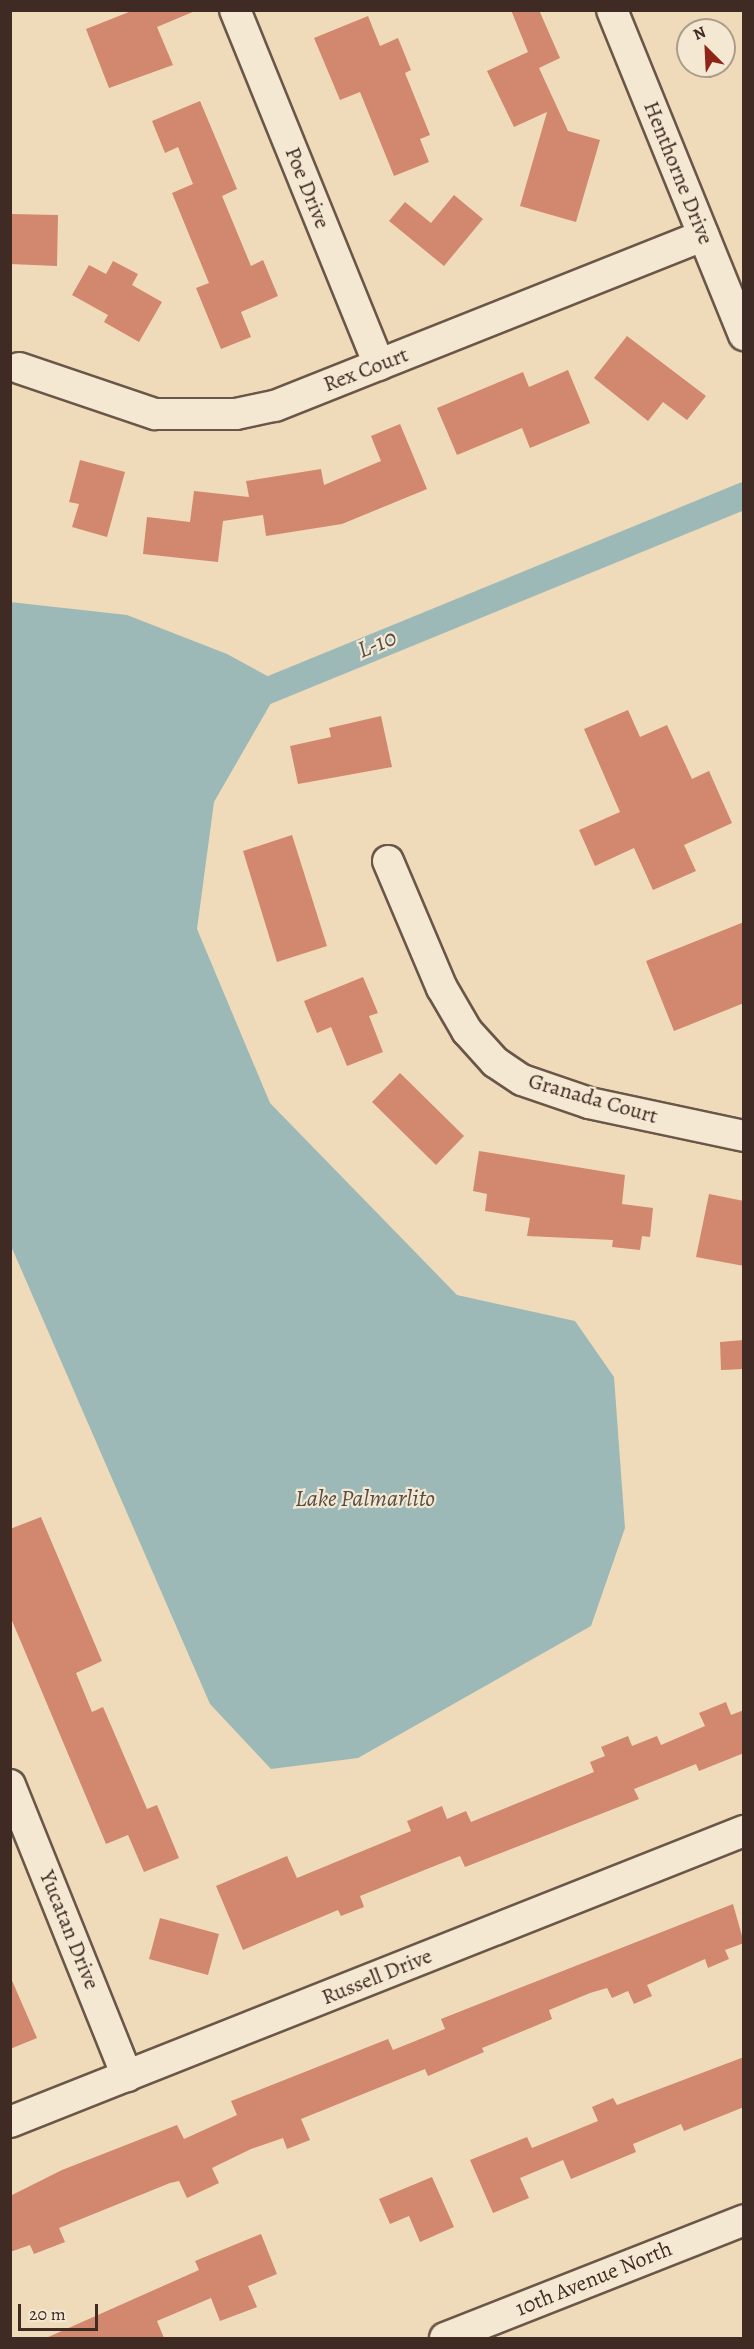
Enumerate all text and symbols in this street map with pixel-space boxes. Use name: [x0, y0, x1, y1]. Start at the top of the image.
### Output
north arrow: [676, 18, 736, 78]
text: N: [690, 21, 709, 46]
street label: Henthorne Drive: [637, 98, 719, 248]
street label: Poe Drive: [279, 143, 335, 233]
street label: Rex Court: [320, 342, 412, 398]
water label: L-10: [353, 623, 401, 665]
street label: Granada Court: [525, 1068, 661, 1130]
water label: Lake Palmarlito: [295, 1485, 435, 1513]
street label: Yucatan Drive: [33, 1867, 105, 1993]
street label: Russell Drive: [318, 1943, 436, 2011]
street label: 10th Avenue North: [512, 2236, 676, 2322]
scale bar: [21, 2292, 100, 2330]
text: 20 m: [29, 2302, 66, 2326]

